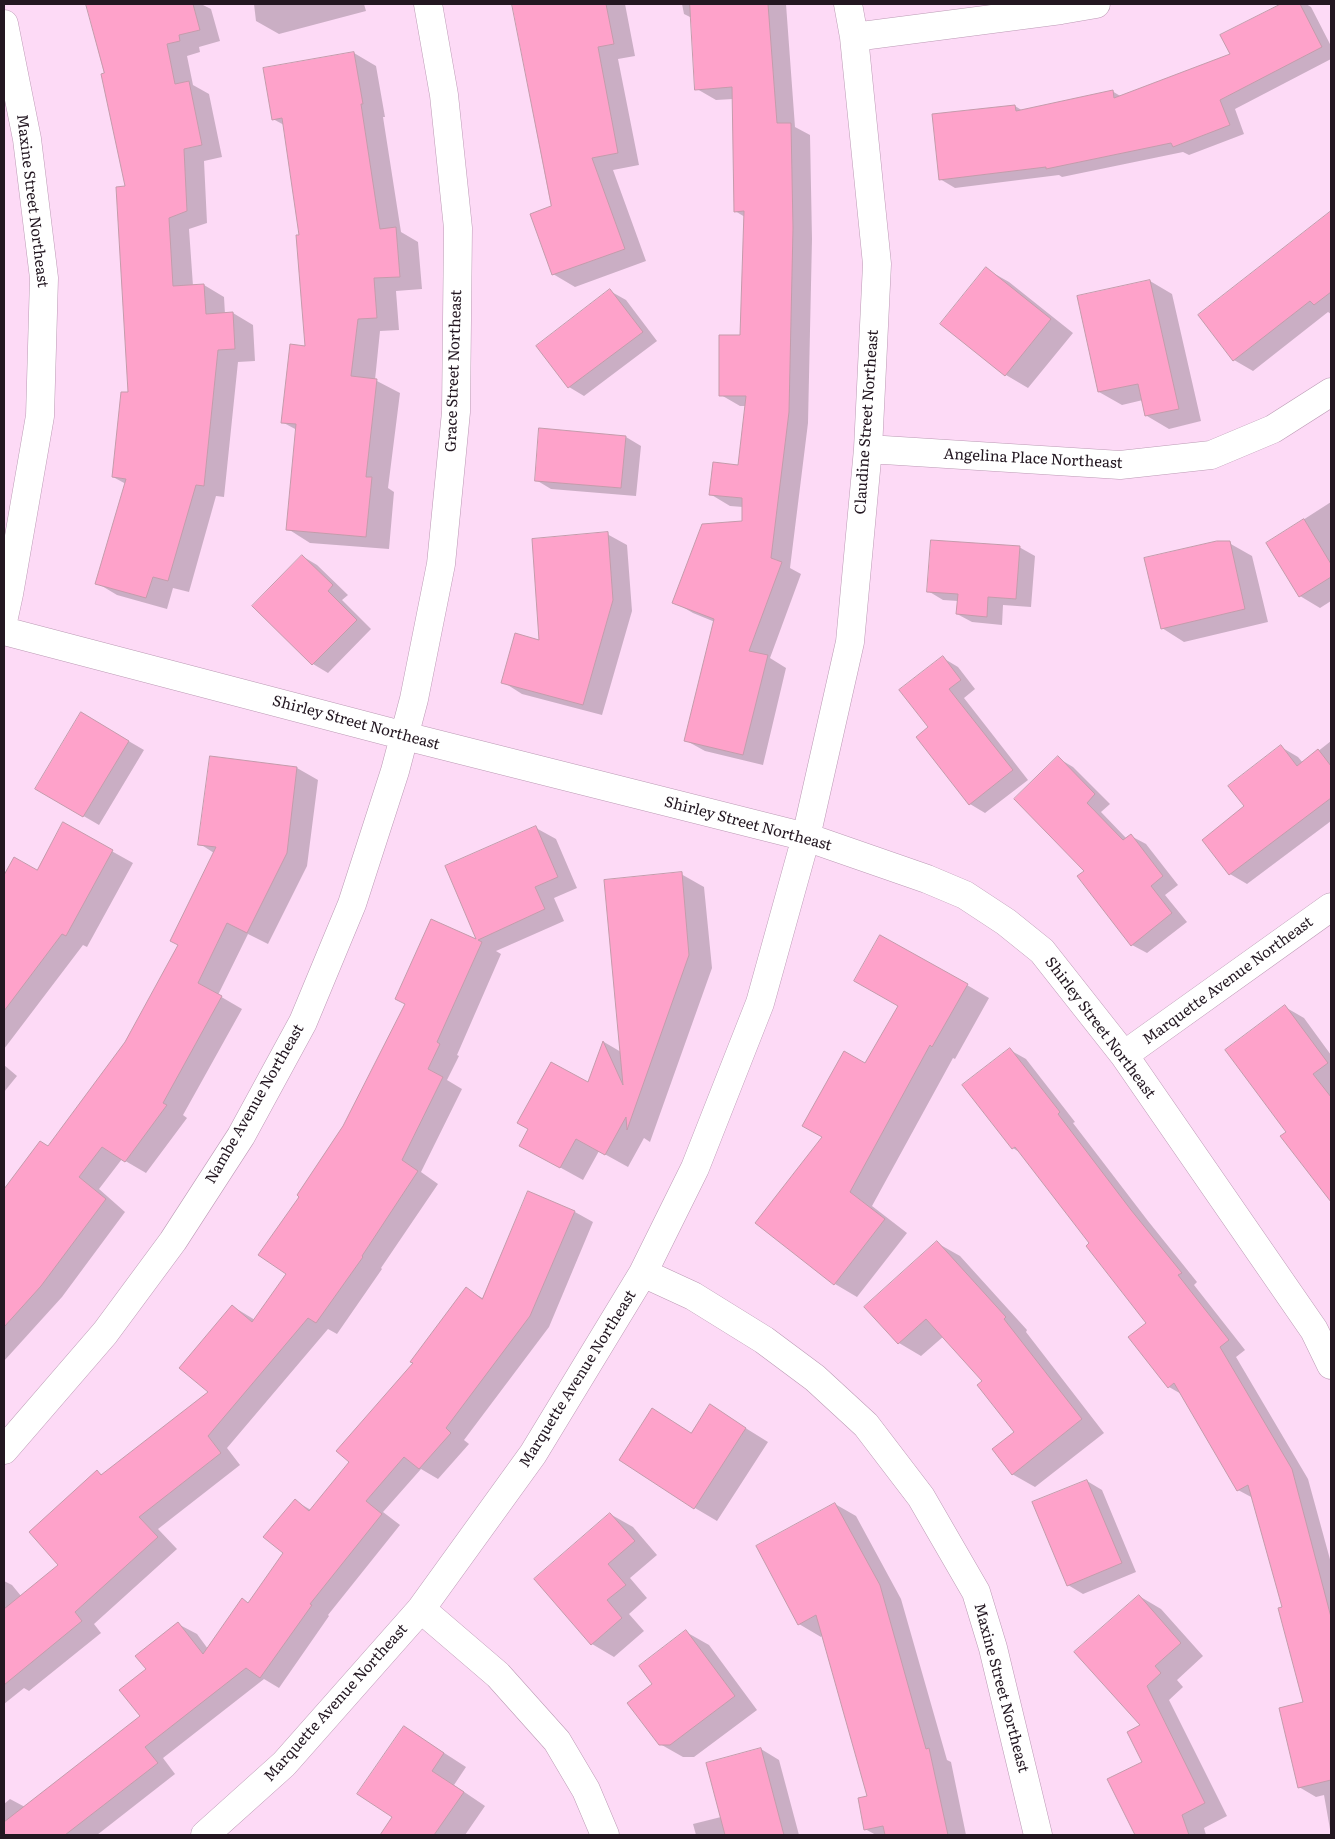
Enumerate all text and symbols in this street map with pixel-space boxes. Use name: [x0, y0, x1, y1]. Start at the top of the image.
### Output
street label: Maxine Street Northeast: [12, 113, 52, 289]
street label: Grace Street Northeast: [442, 290, 466, 452]
street label: Claudine Street Northeast: [852, 329, 882, 515]
street label: Angelina Place Northeast: [943, 445, 1123, 473]
street label: Shirley Street Northeast: [270, 692, 442, 754]
street label: Shirley Street Northeast: [662, 793, 834, 855]
street label: Marquette Avenue Northeast: [1139, 913, 1317, 1049]
street label: Shirley Street Northeast: [1041, 954, 1159, 1102]
street label: Nambe Avenue Northeast: [202, 1021, 308, 1187]
street label: Marquette Avenue Northeast: [516, 1287, 640, 1471]
street label: Maxine Street Northeast: [970, 1601, 1032, 1775]
street label: Marquette Avenue Northeast: [260, 1620, 412, 1786]

